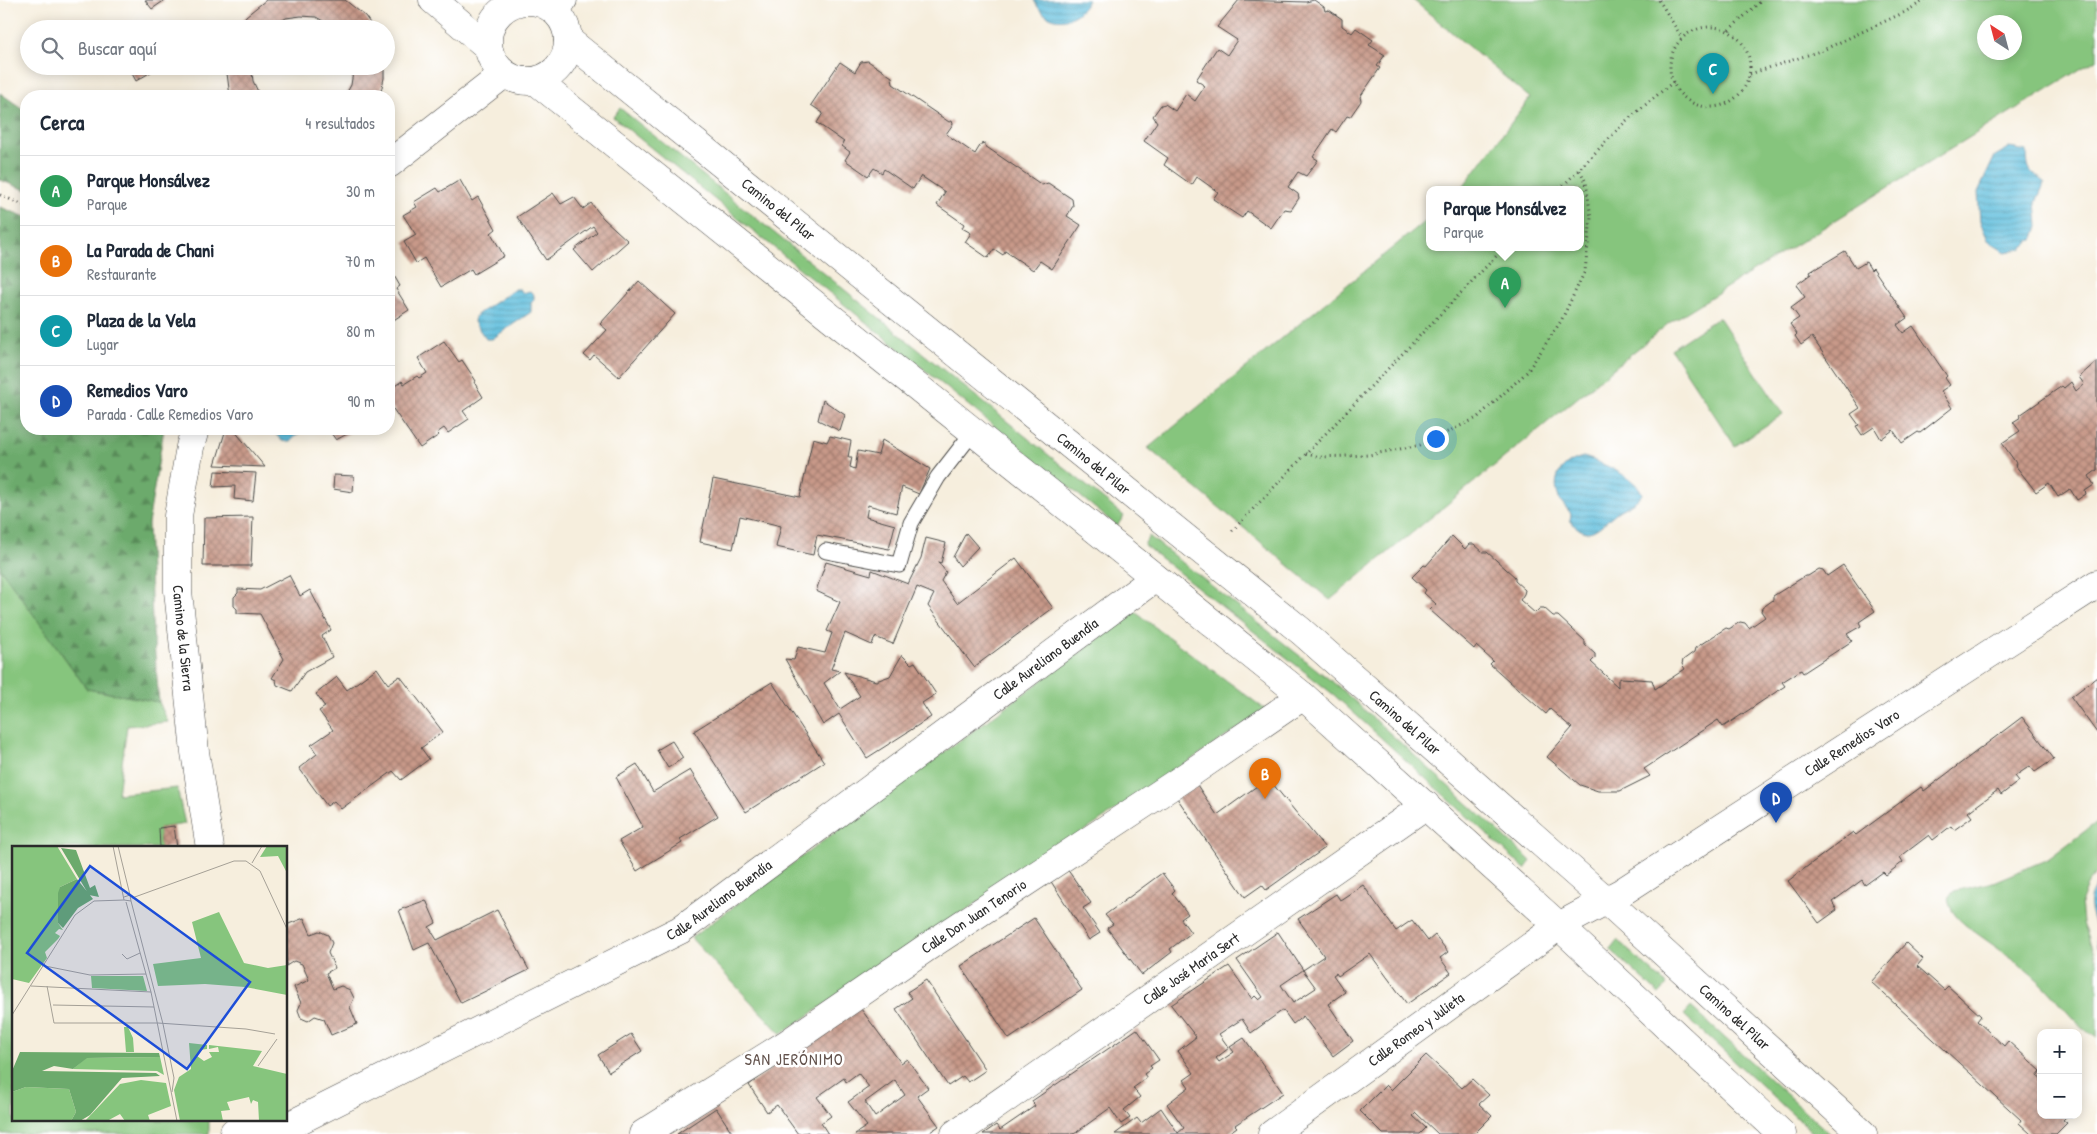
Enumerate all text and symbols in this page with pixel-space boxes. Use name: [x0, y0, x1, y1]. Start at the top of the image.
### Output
north arrow: [1977, 15, 2022, 60]
search box: [20, 20, 395, 75]
icon: search: [38, 34, 66, 62]
text: Buscar aquí: [78, 35, 157, 61]
pin: C: [1697, 53, 1729, 94]
text: Cerca: [40, 108, 84, 137]
text: 4 resultados: [305, 112, 375, 134]
text: Parque Monsálvez: [87, 167, 210, 193]
street label: Camino del Pilar: [737, 173, 820, 245]
text: A: [52, 180, 60, 202]
text: 30 m: [346, 180, 375, 202]
popup: [1426, 186, 1584, 251]
text: Parque: [87, 193, 127, 215]
text: Parque Monsálvez: [1444, 195, 1566, 221]
text: Parque: [1444, 221, 1484, 243]
text: La Parada de Chani: [87, 237, 215, 263]
text: B: [52, 250, 60, 272]
text: 70 m: [345, 250, 375, 272]
text: Restaurante: [87, 263, 157, 285]
pin: A: [1489, 267, 1521, 308]
text: Plaza de la Vela: [87, 307, 196, 333]
text: C: [52, 320, 60, 342]
text: 80 m: [346, 320, 375, 342]
text: Lugar: [87, 333, 119, 355]
text: Remedios Varo: [87, 377, 188, 403]
text: D: [52, 390, 60, 412]
text: 90 m: [347, 390, 375, 412]
text: Parada · Calle Remedios Varo: [87, 403, 253, 425]
your location: [1423, 426, 1449, 452]
street label: Camino del Pilar: [1052, 427, 1135, 500]
street label: Camino de la Sierra: [168, 585, 199, 692]
street label: Calle Aureliano Buendía: [988, 613, 1102, 705]
street label: Camino del Pilar: [1365, 685, 1446, 760]
street label: Calle Remedios Varo: [1800, 704, 1903, 781]
pin: B: [1249, 758, 1281, 799]
pin: D: [1760, 782, 1792, 823]
inset map: [12, 846, 288, 1122]
street label: Calle Aureliano Buendía: [662, 854, 776, 945]
street label: Calle Don Juan Tenorio: [917, 874, 1030, 958]
street label: Calle José María Sert: [1138, 927, 1244, 1010]
street label: Camino del Pilar: [1695, 979, 1775, 1055]
street label: Calle Romeo y Julieta: [1363, 987, 1468, 1071]
map controls: [2037, 1029, 2082, 1119]
button: +: [2037, 1029, 2082, 1074]
district label: SAN JERÓNIMO: [744, 1048, 844, 1070]
button: −: [2037, 1074, 2082, 1119]

